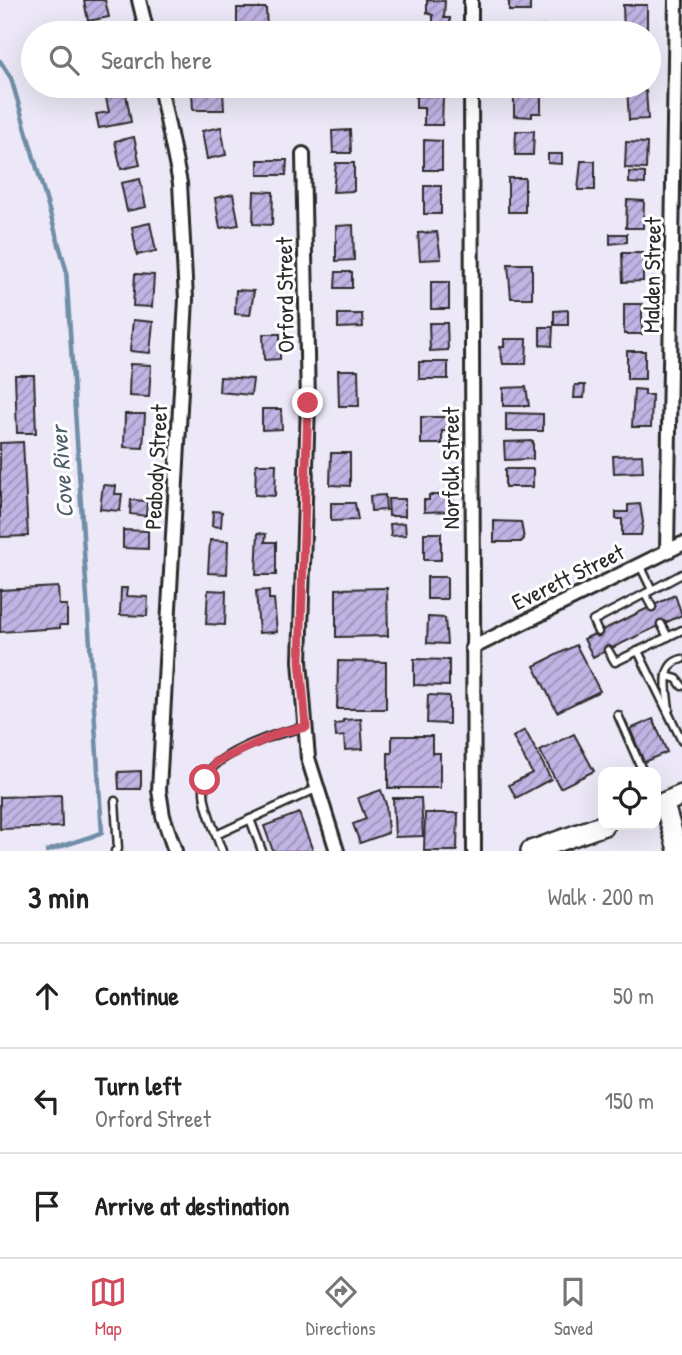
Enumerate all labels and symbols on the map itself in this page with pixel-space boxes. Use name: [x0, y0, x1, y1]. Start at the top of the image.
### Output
street label: Malden Street: [635, 216, 668, 333]
street label: Orford Street: [268, 236, 301, 353]
route end: [292, 387, 323, 418]
street label: Peabody Street: [137, 402, 174, 530]
street label: Norfolk Street: [435, 406, 466, 529]
water label: Cove River: [42, 422, 80, 519]
street label: Everett Street: [507, 536, 630, 617]
route start: [189, 764, 220, 795]

